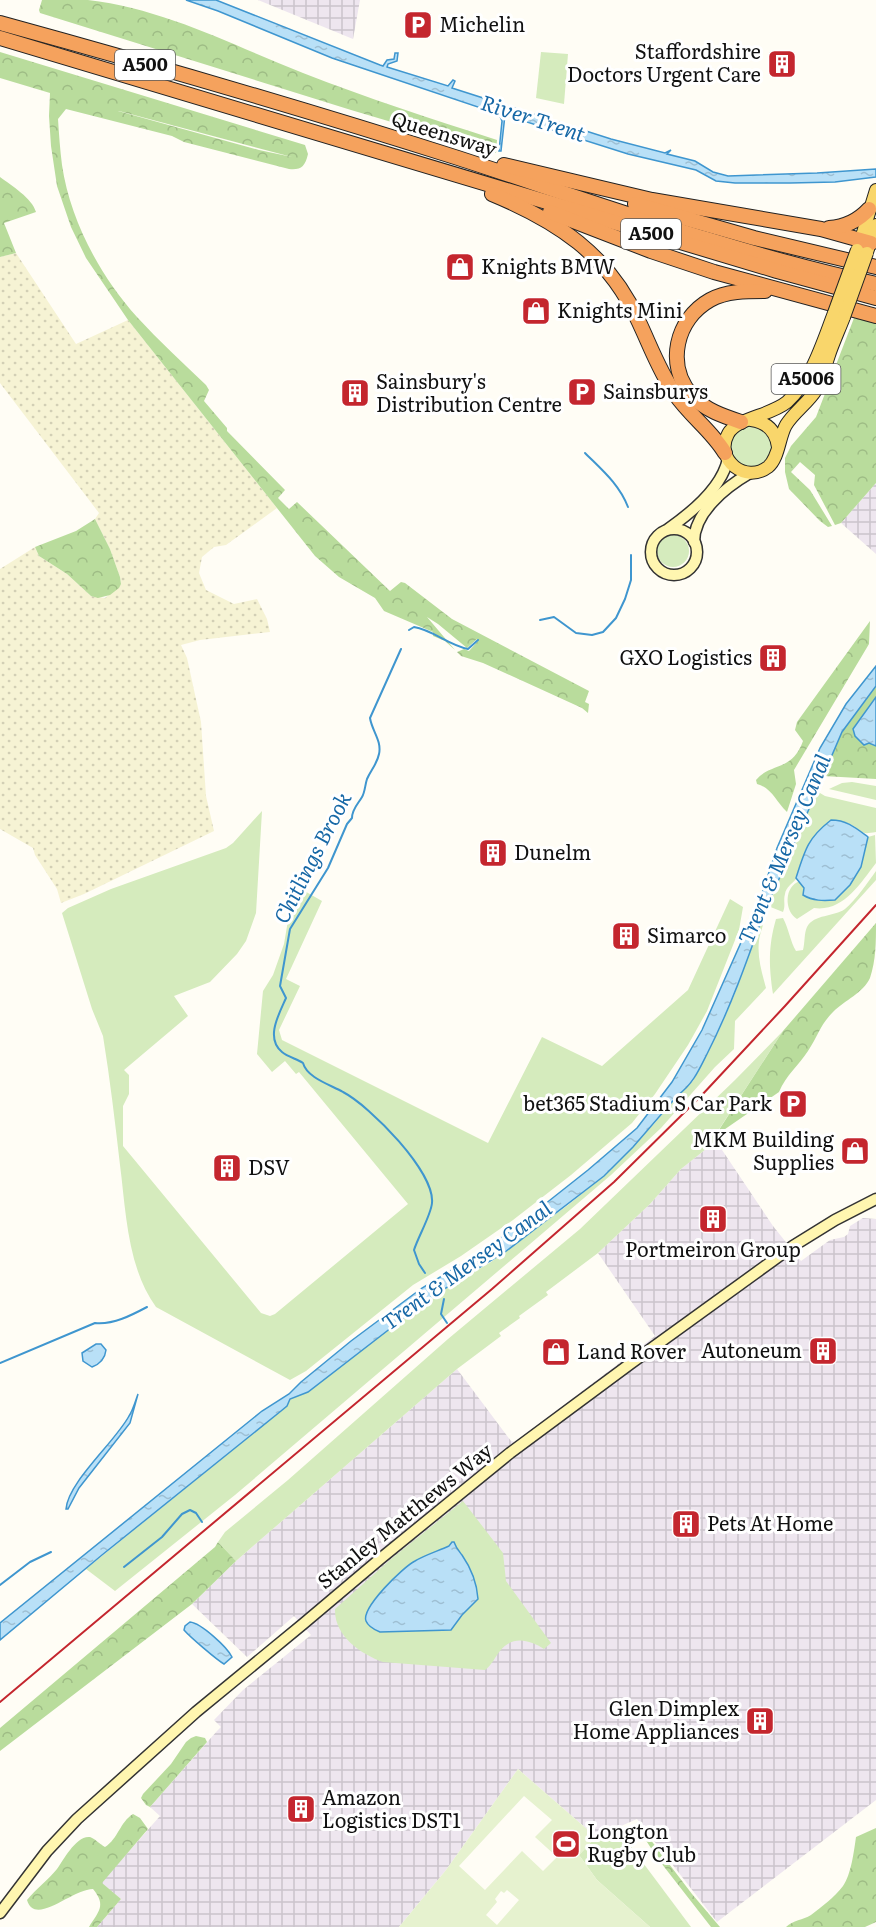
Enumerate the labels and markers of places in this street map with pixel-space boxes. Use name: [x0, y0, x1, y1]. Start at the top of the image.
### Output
place label: Michelin: [439, 8, 525, 38]
parking icon: Michelin: [402, 9, 434, 41]
place label: Staffordshire Doctors Urgent Care: [567, 35, 761, 88]
building icon: Staffordshire Doctors Urgent Care: [766, 48, 798, 80]
place label: Knights BMW: [481, 250, 615, 280]
shop icon: Knights BMW: [444, 251, 476, 283]
place label: Knights Mini: [557, 294, 683, 324]
shop icon: Knights Mini: [520, 295, 552, 327]
place label: Sainsbury's Distribution Centre: [376, 365, 562, 418]
place label: Sainsburys: [603, 375, 708, 405]
parking icon: Sainsburys: [566, 376, 598, 408]
building icon: Sainsbury's Distribution Centre: [339, 377, 371, 409]
place label: GXO Logistics: [619, 641, 752, 671]
building icon: GXO Logistics: [757, 642, 789, 674]
place label: Dunelm: [514, 836, 591, 866]
building icon: Dunelm: [477, 837, 509, 869]
place label: Simarco: [647, 919, 726, 949]
building icon: Simarco: [610, 920, 642, 952]
place label: bet365 Stadium S Car Park: [523, 1087, 773, 1117]
parking icon: bet365 Stadium S Car Park: [777, 1088, 809, 1120]
place label: MKM Building Supplies: [692, 1123, 835, 1176]
shop icon: MKM Building Supplies: [839, 1135, 871, 1167]
place label: DSV: [248, 1151, 290, 1181]
building icon: DSV: [211, 1152, 243, 1184]
building icon: Portmeiron Group: [697, 1203, 729, 1235]
place label: Portmeiron Group: [625, 1233, 801, 1263]
place label: Autoneum: [701, 1334, 802, 1364]
place label: Land Rover: [577, 1335, 687, 1365]
building icon: Autoneum: [807, 1335, 839, 1367]
shop icon: Land Rover: [540, 1336, 572, 1368]
place label: Pets At Home: [707, 1507, 833, 1537]
building icon: Pets At Home: [670, 1508, 702, 1540]
place label: Glen Dimplex Home Appliances: [573, 1692, 740, 1745]
building icon: Glen Dimplex Home Appliances: [744, 1705, 776, 1737]
place label: Amazon Logistics DST1: [322, 1781, 461, 1834]
building icon: Amazon Logistics DST1: [285, 1793, 317, 1825]
place label: Longton Rugby Club: [587, 1815, 696, 1868]
sports icon: Longton Rugby Club: [550, 1828, 582, 1860]

